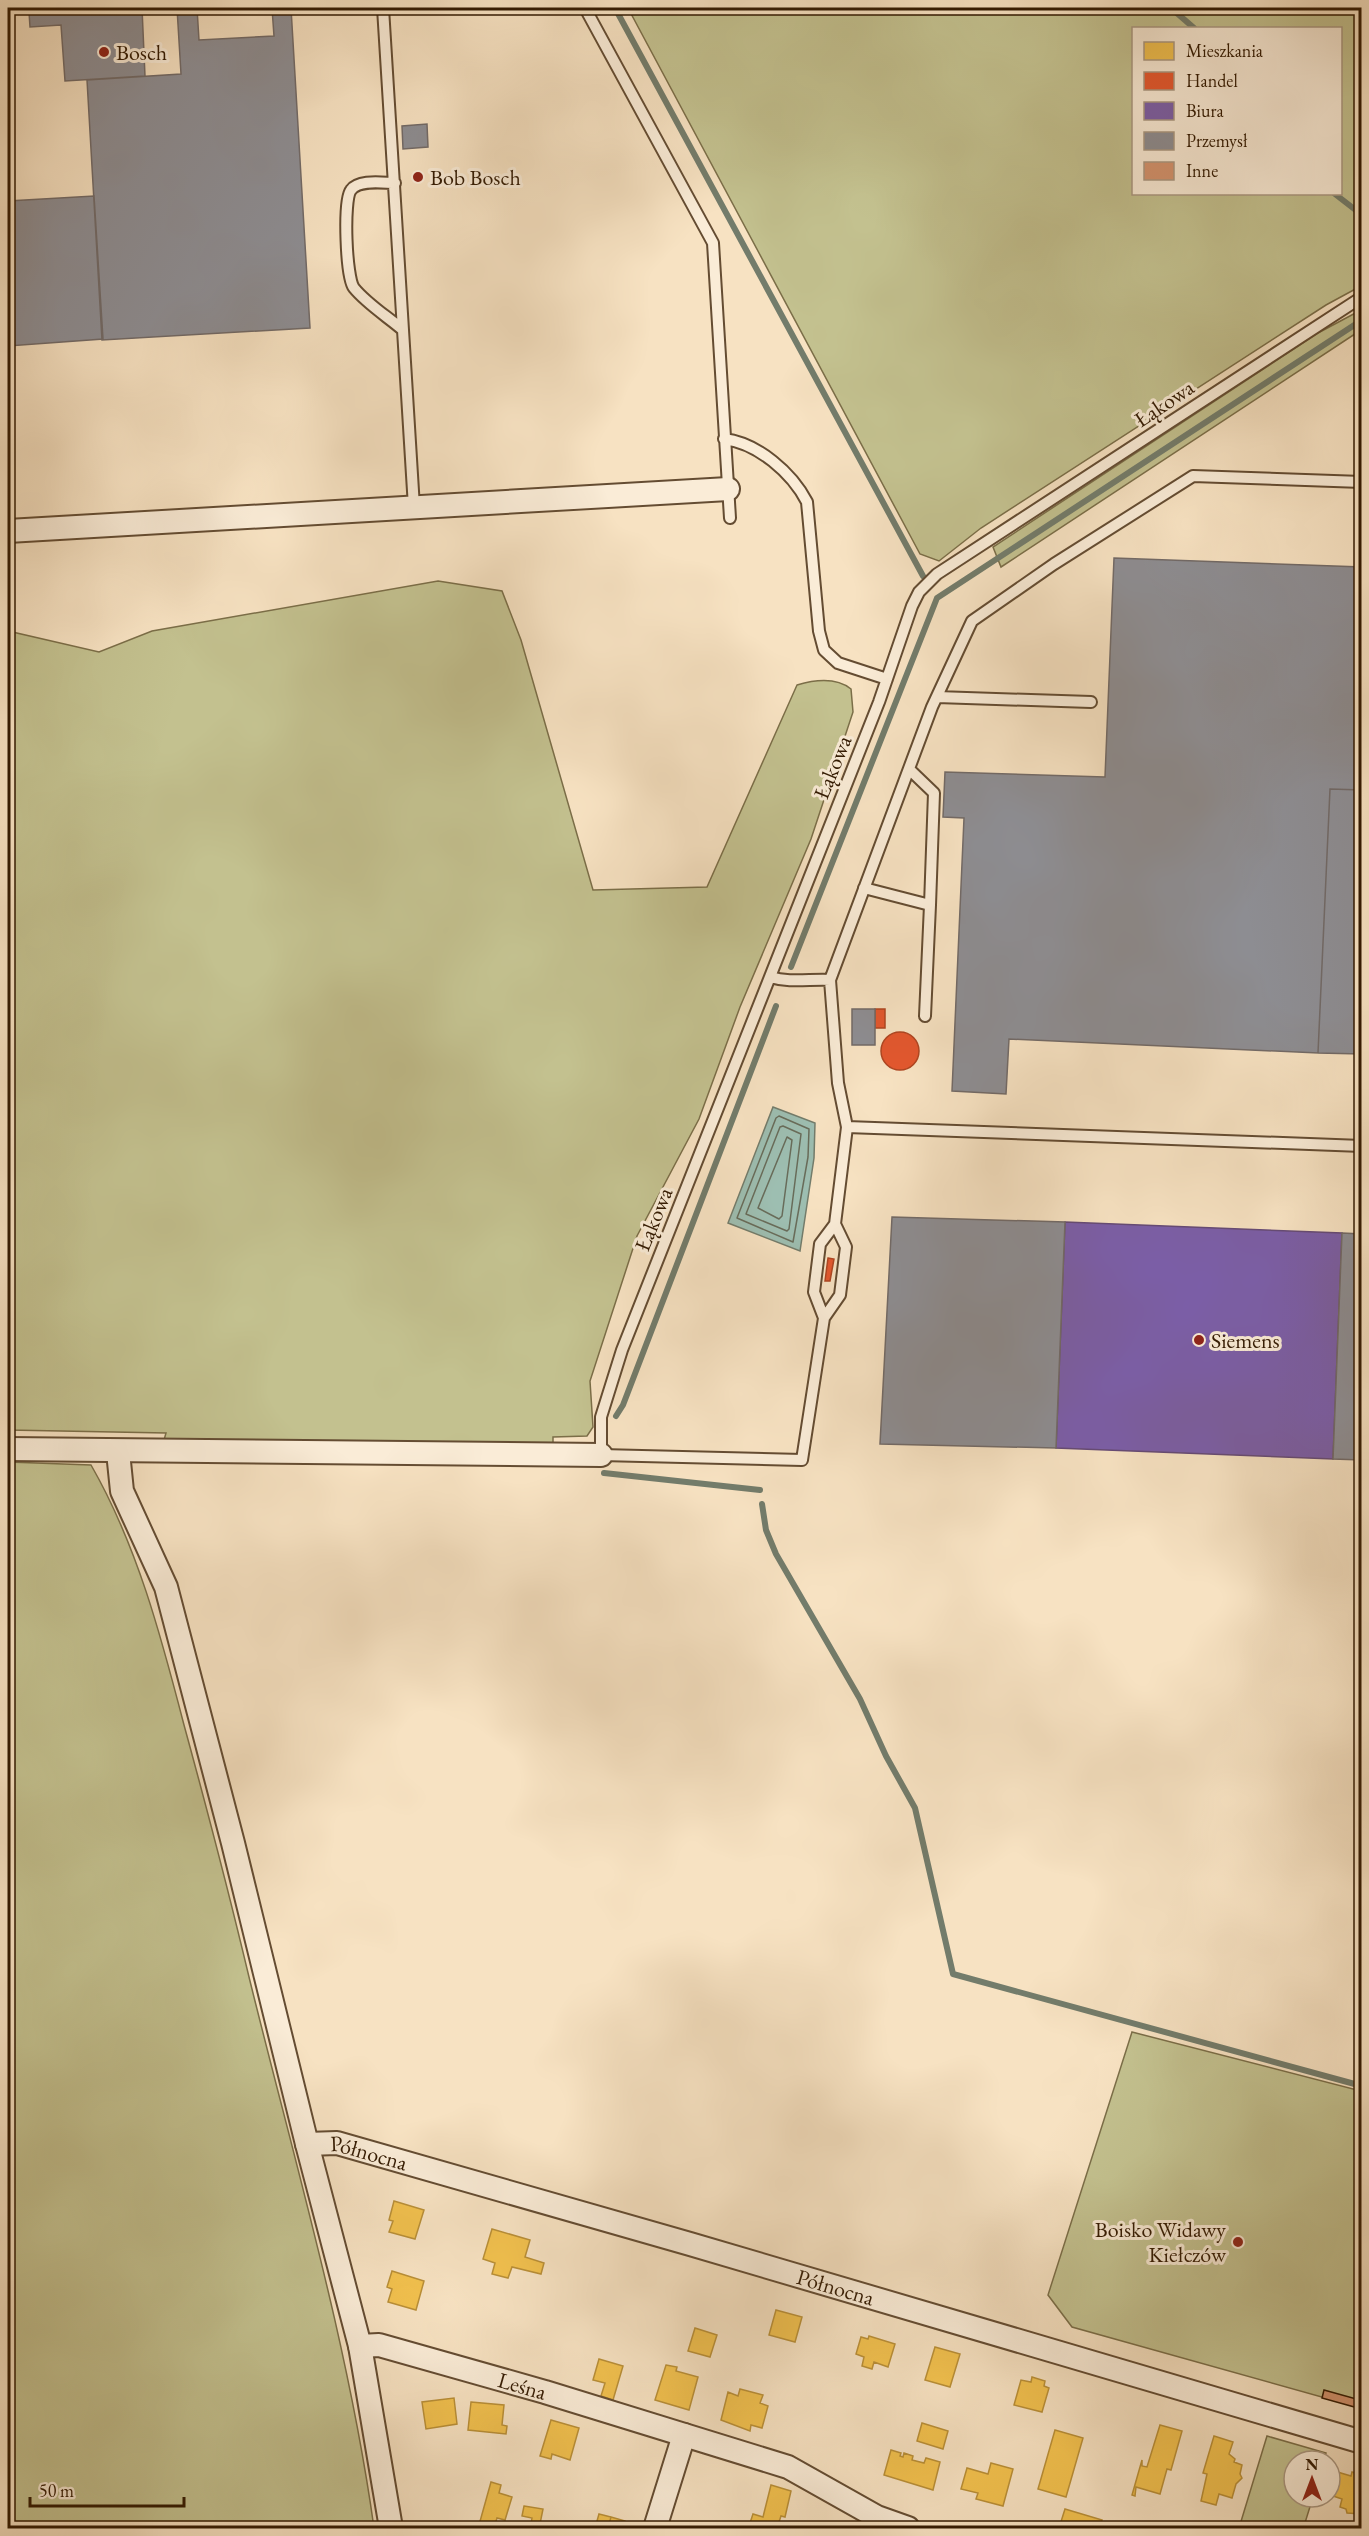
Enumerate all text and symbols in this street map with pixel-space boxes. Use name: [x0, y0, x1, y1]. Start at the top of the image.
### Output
legend: [1132, 27, 1342, 195]
place label: Bosch: [116, 38, 167, 67]
text: Mieszkania: [1186, 39, 1264, 62]
marker: Bosch: [97, 45, 111, 59]
text: Handel: [1186, 69, 1238, 92]
text: Biura: [1186, 99, 1224, 122]
text: Przemysł: [1186, 129, 1248, 152]
text: Inne: [1186, 159, 1218, 182]
place label: Bob Bosch: [430, 163, 521, 192]
marker: Bob Bosch: [411, 170, 425, 184]
street label: Łąkowa: [1129, 373, 1200, 434]
street label: Łąkowa: [807, 731, 858, 803]
street label: Łąkowa: [628, 1183, 679, 1255]
place label: Siemens: [1211, 1326, 1280, 1355]
marker: Siemens: [1192, 1333, 1206, 1347]
street label: Północna: [330, 2129, 411, 2177]
place label: Boisko Widawy Kiełczów: [1095, 2215, 1227, 2269]
marker: Boisko Widawy Kiełczów: [1231, 2235, 1245, 2249]
street label: Północna: [793, 2262, 878, 2313]
street label: Leśna: [495, 2365, 550, 2407]
north arrow: [1282, 2449, 1342, 2509]
text: N: [1306, 2454, 1319, 2475]
scale bar: [30, 2470, 184, 2508]
text: 50 m: [39, 2479, 74, 2502]

